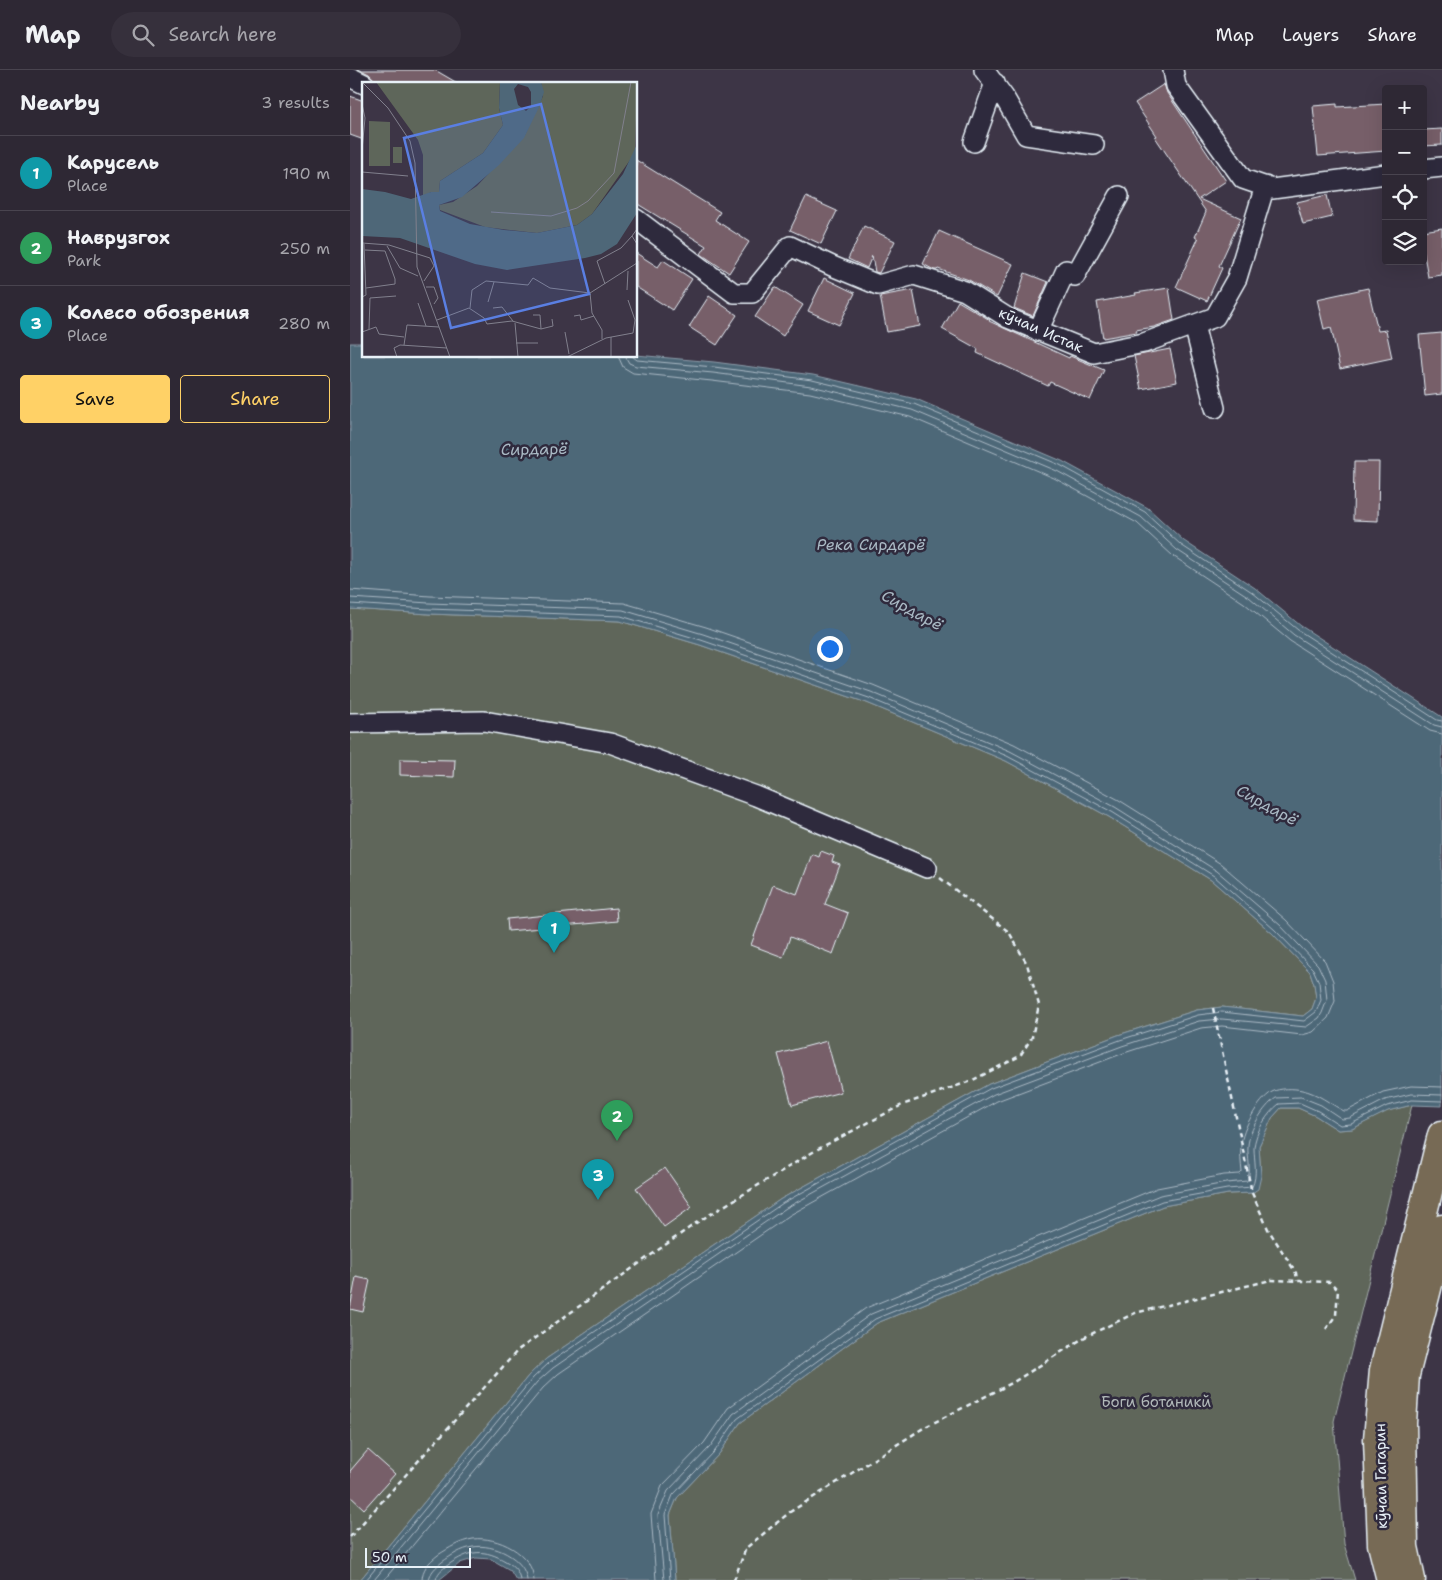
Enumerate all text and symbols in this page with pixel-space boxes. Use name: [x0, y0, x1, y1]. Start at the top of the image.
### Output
search box: [111, 12, 461, 57]
text: Map: [25, 19, 81, 51]
icon: search: [129, 21, 157, 49]
text: Search here: [169, 22, 277, 47]
text: Map: [1216, 23, 1254, 47]
text: Layers: [1282, 23, 1339, 47]
text: Share: [1367, 23, 1417, 47]
inset map: [362, 82, 638, 358]
map controls: [1382, 85, 1427, 265]
button: +: [1382, 85, 1427, 130]
text: Nearby: [20, 89, 100, 117]
text: 3 results: [261, 92, 330, 113]
button: −: [1382, 130, 1427, 175]
text: Карусель: [67, 150, 159, 175]
text: 1: [32, 163, 40, 184]
text: 190 m: [283, 163, 330, 184]
text: Place: [67, 175, 108, 196]
button: locate: [1382, 175, 1427, 220]
button: layers: [1382, 220, 1427, 265]
text: Наврузгох: [67, 225, 170, 250]
text: 2: [30, 238, 42, 259]
text: 250 m: [279, 238, 330, 259]
text: Park: [67, 250, 101, 271]
text: Колесо обозрения: [67, 300, 250, 325]
street label: кӯчаи Истак: [996, 302, 1086, 358]
text: 3: [30, 313, 42, 334]
text: 280 m: [278, 313, 330, 334]
text: Place: [67, 325, 108, 346]
button: Save: [20, 375, 170, 423]
button: Share: [180, 375, 330, 423]
water label: Сирдарё: [500, 438, 569, 460]
water label: Река Сирдарё: [817, 534, 926, 555]
water label: Сирдарё: [878, 585, 947, 636]
your location: [817, 636, 843, 662]
water label: Сирдарё: [1233, 780, 1302, 831]
pin: 1: [538, 912, 570, 953]
pin: 2: [601, 1100, 633, 1141]
pin: 3: [582, 1159, 614, 1200]
park label: Боги ботаникй: [1101, 1392, 1211, 1412]
street label: кӯчаи Гагарин: [1370, 1423, 1392, 1529]
scale bar: [365, 1545, 471, 1568]
text: 50 m: [372, 1548, 407, 1566]

